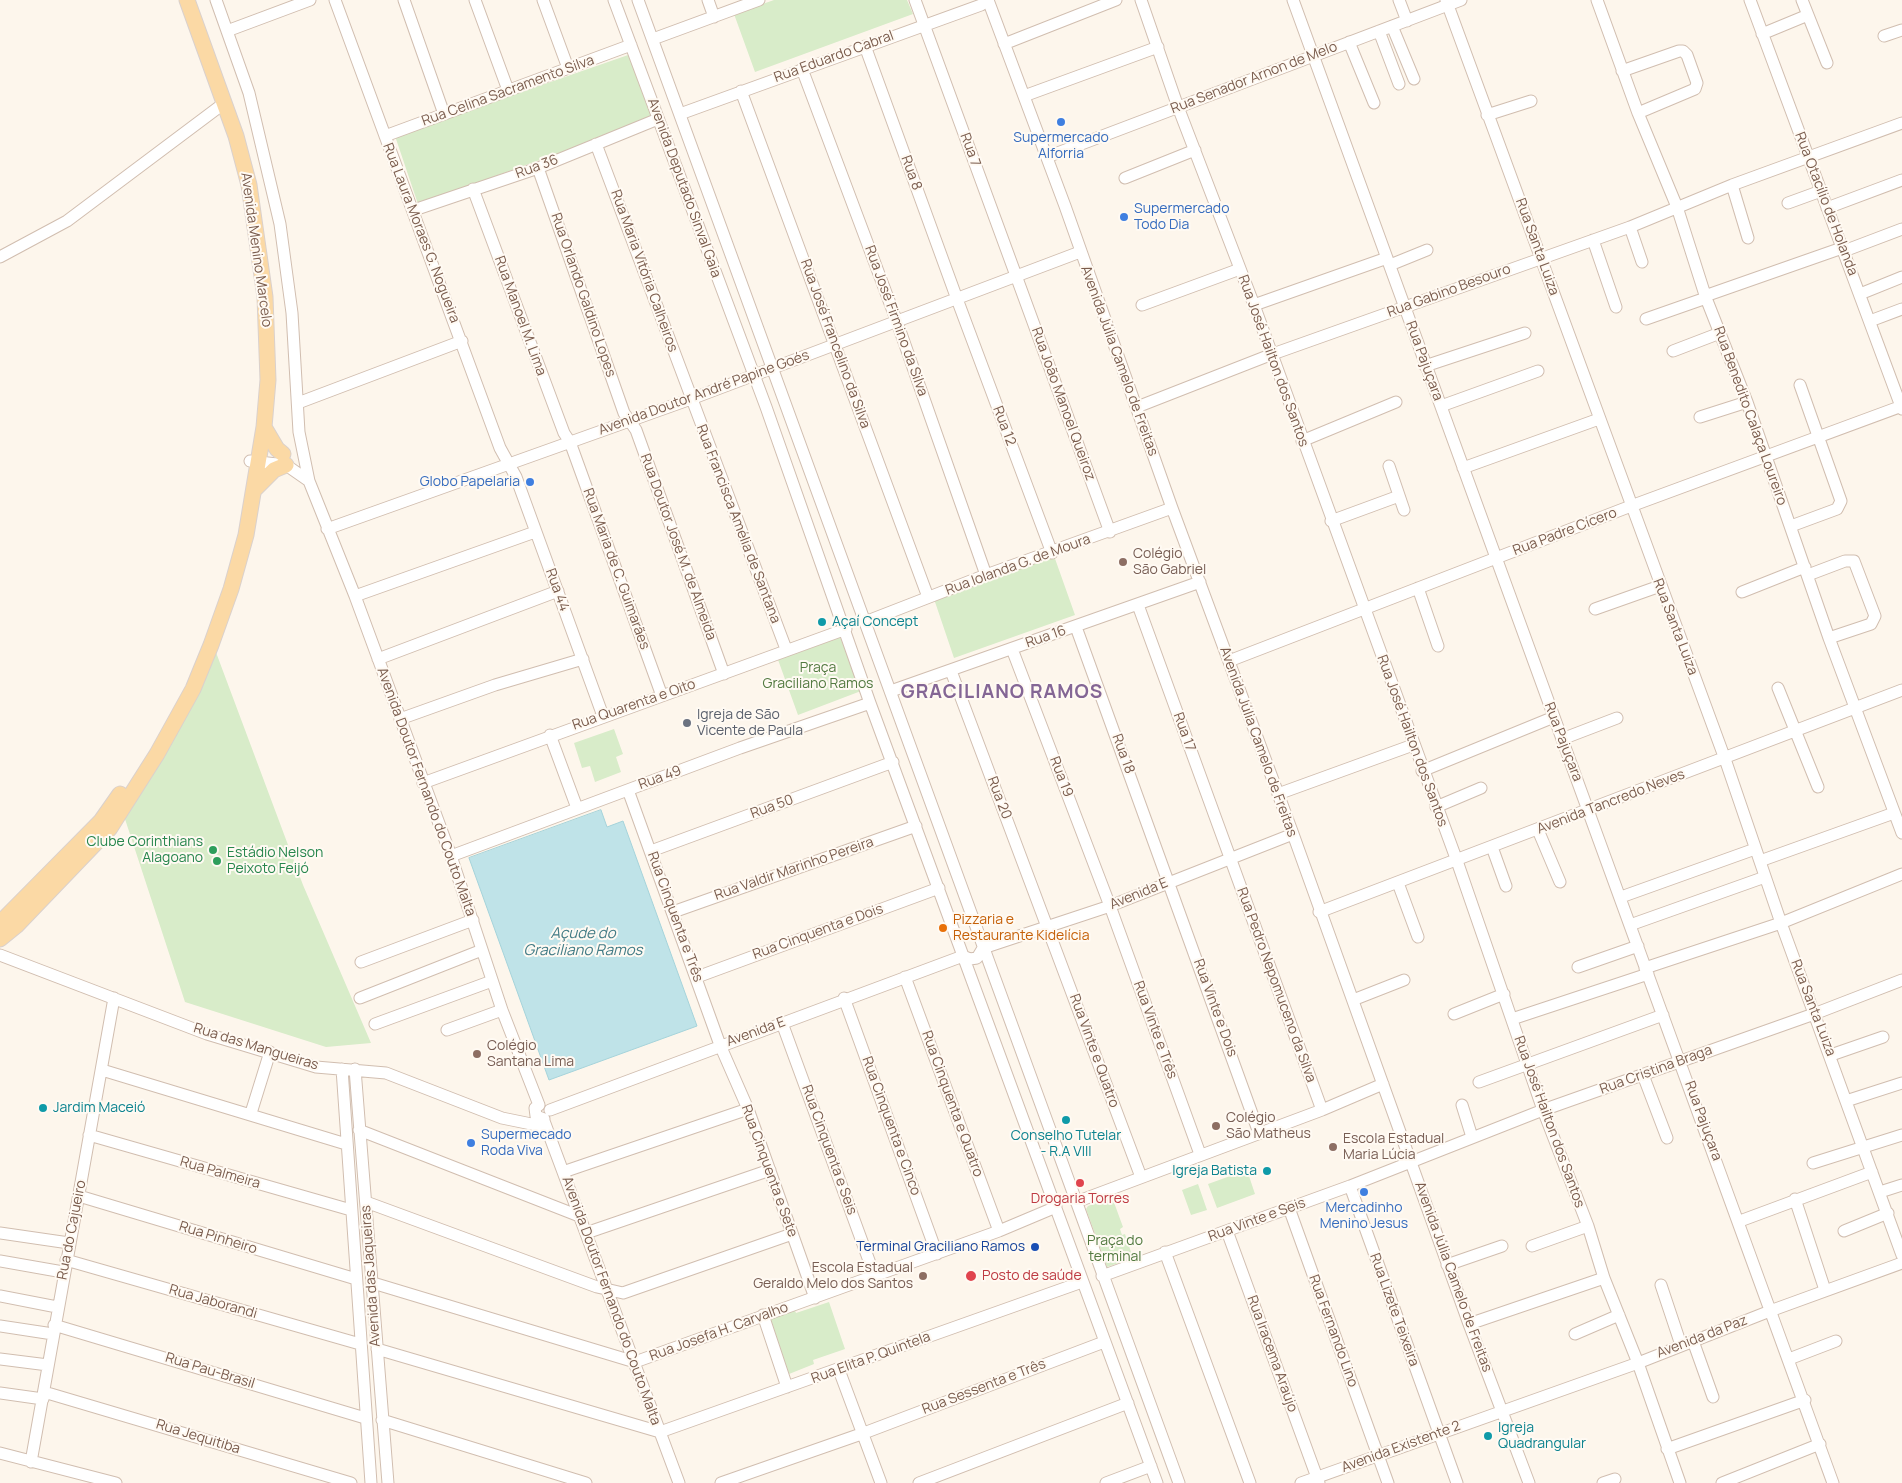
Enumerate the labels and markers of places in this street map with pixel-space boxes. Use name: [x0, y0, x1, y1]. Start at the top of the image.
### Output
marker: Supermercado Alforria: [1055, 116, 1067, 128]
place label: Supermercado Alforria: [1013, 130, 1109, 162]
place label: Supermercado Todo Dia: [1134, 201, 1229, 233]
marker: Supermercado Todo Dia: [1118, 211, 1130, 223]
place label: Globo Papelaria: [420, 474, 520, 490]
marker: Globo Papelaria: [524, 476, 536, 488]
place label: Colégio São Gabriel: [1133, 546, 1206, 578]
marker: Colégio São Gabriel: [1117, 556, 1129, 568]
place label: Açaí Concept: [832, 614, 918, 630]
marker: Açaí Concept: [816, 616, 828, 628]
place label: Igreja de São Vicente de Paula: [697, 707, 803, 740]
marker: Igreja de São Vicente de Paula: [681, 717, 693, 729]
place label: Clube Corinthians Alagoano: [87, 834, 203, 866]
marker: Clube Corinthians Alagoano: [207, 844, 219, 856]
place label: Estádio Nelson Peixoto Feijó: [227, 845, 323, 878]
marker: Estádio Nelson Peixoto Feijó: [211, 855, 223, 867]
place label: Pizzaria e Restaurante Kidelícia: [953, 912, 1089, 944]
marker: Pizzaria e Restaurante Kidelícia: [937, 922, 949, 934]
place label: Colégio Santana Lima: [487, 1038, 574, 1070]
marker: Colégio Santana Lima: [471, 1048, 483, 1060]
place label: Jardim Maceió: [53, 1100, 145, 1116]
marker: Jardim Maceió: [37, 1102, 49, 1114]
place label: Colégio São Matheus: [1226, 1110, 1311, 1142]
marker: Conselho Tutelar - R.A VIII: [1060, 1114, 1072, 1126]
marker: Colégio São Matheus: [1210, 1120, 1222, 1132]
place label: Supermecado Roda Viva: [481, 1127, 572, 1160]
place label: Conselho Tutelar - R.A VIII: [1011, 1128, 1121, 1160]
place label: Escola Estadual Maria Lúcia: [1343, 1131, 1444, 1164]
marker: Supermecado Roda Viva: [465, 1137, 477, 1149]
marker: Escola Estadual Maria Lúcia: [1327, 1141, 1339, 1153]
place label: Igreja Batista: [1172, 1163, 1257, 1179]
marker: Igreja Batista: [1261, 1165, 1273, 1177]
marker: Drogaria Torres: [1074, 1177, 1086, 1189]
marker: Mercadinho Menino Jesus: [1358, 1186, 1370, 1198]
place label: Drogaria Torres: [1031, 1191, 1129, 1207]
place label: Mercadinho Menino Jesus: [1320, 1200, 1408, 1232]
place label: Terminal Graciliano Ramos: [856, 1239, 1025, 1255]
marker: Terminal Graciliano Ramos: [1029, 1241, 1041, 1253]
place label: Escola Estadual Geraldo Melo dos Santos: [753, 1260, 913, 1292]
place label: Posto de saúde: [982, 1268, 1082, 1284]
marker: Posto de saúde: [964, 1269, 978, 1283]
marker: Escola Estadual Geraldo Melo dos Santos: [917, 1270, 929, 1282]
place label: Igreja Quadrangular: [1498, 1420, 1586, 1452]
marker: Igreja Quadrangular: [1482, 1430, 1494, 1442]

